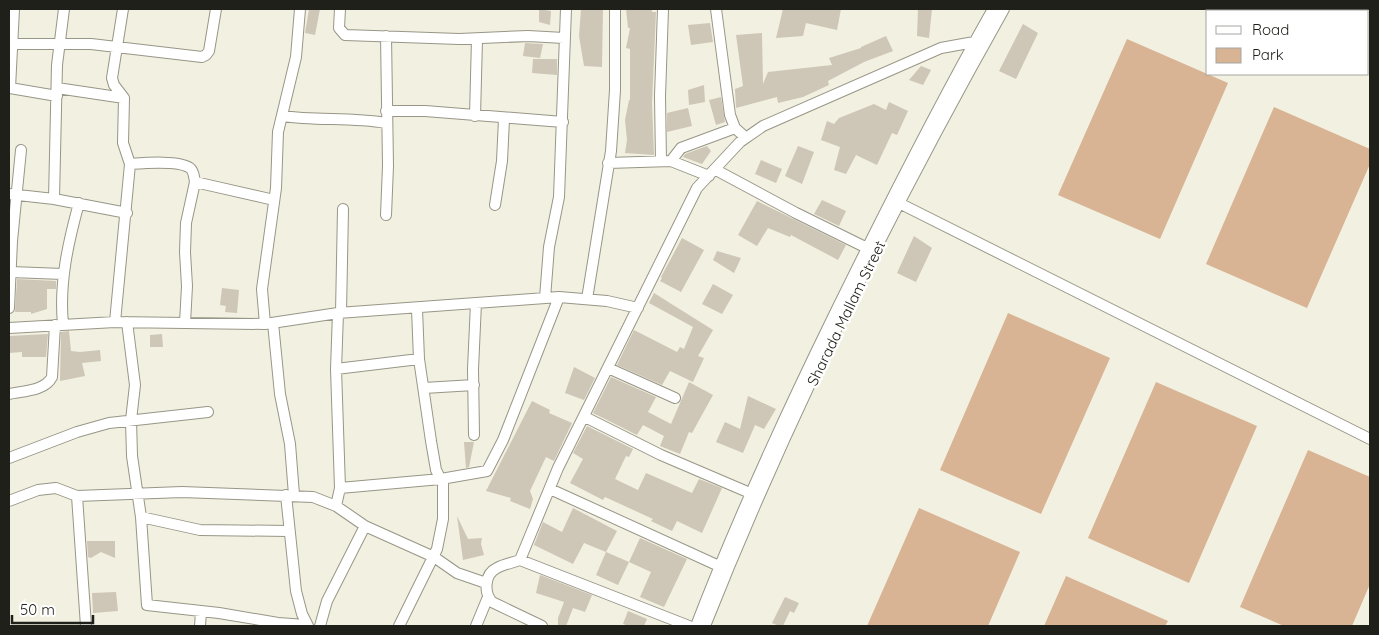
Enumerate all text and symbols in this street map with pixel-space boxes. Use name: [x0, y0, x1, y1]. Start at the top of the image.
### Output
legend: [1206, 10, 1369, 75]
text: Road: [1252, 20, 1289, 39]
text: Park: [1252, 45, 1284, 64]
street label: Sharada Mallam Street: [803, 237, 889, 389]
scale bar: [12, 592, 94, 624]
text: 50 m: [20, 600, 55, 619]

